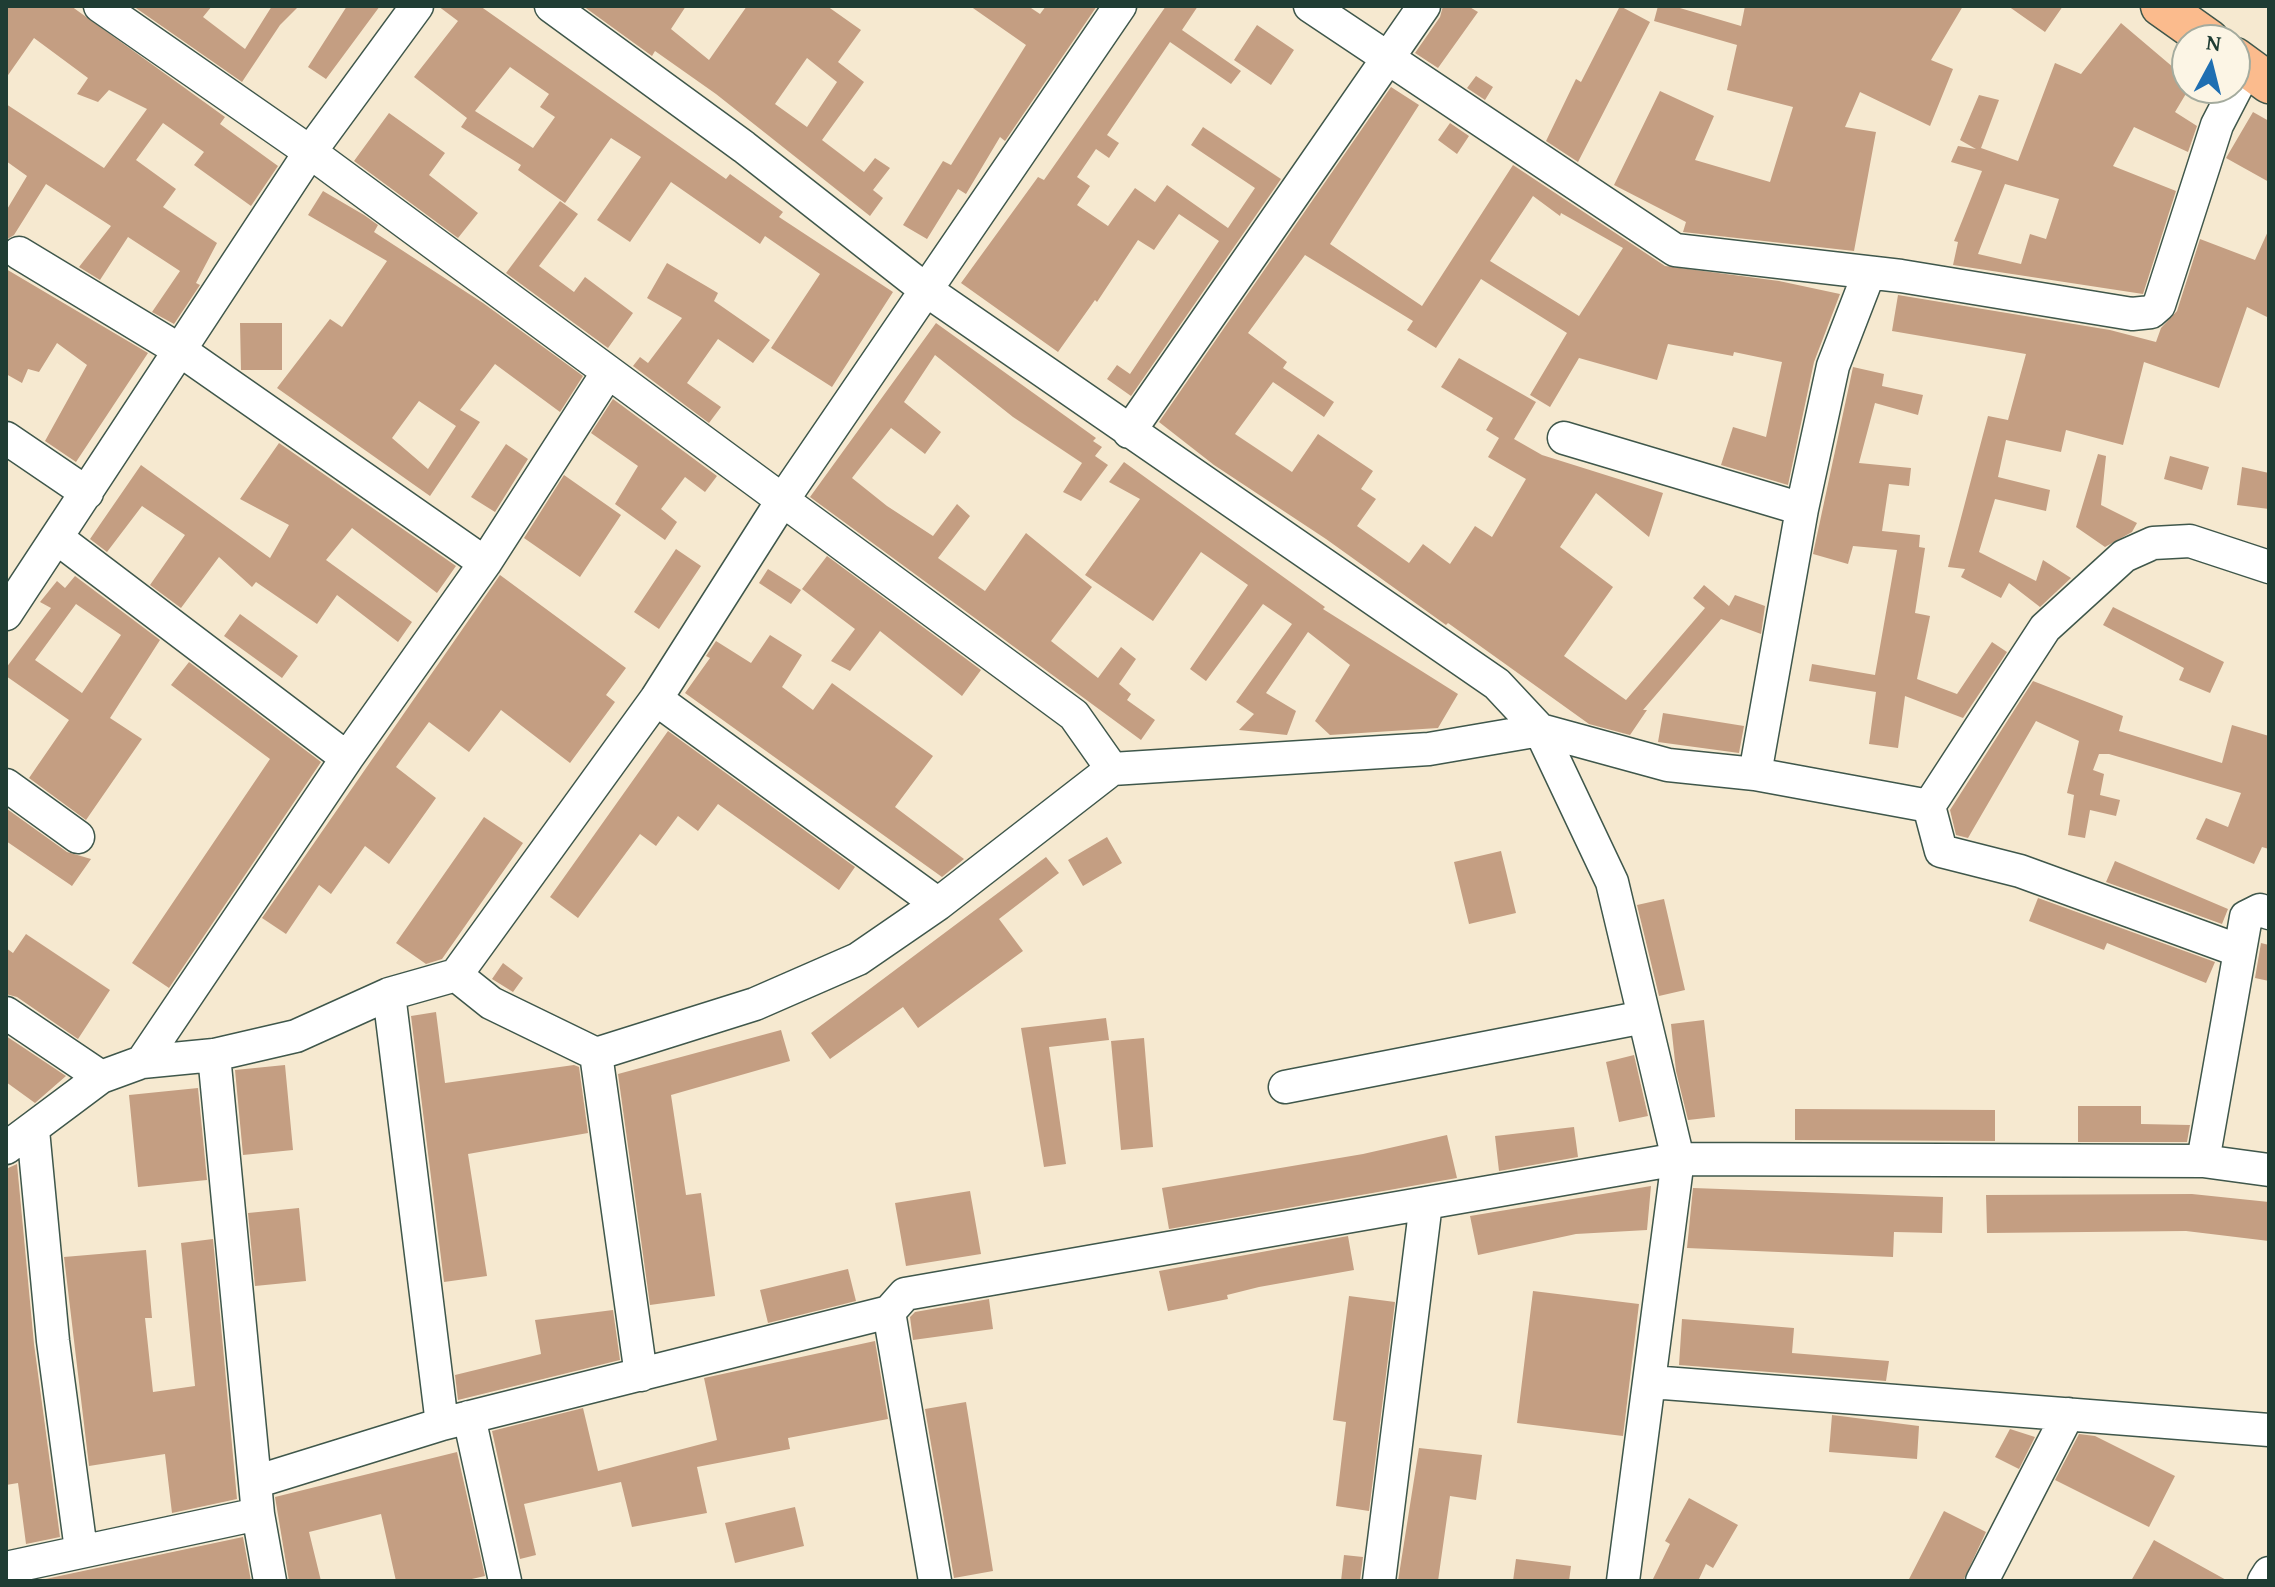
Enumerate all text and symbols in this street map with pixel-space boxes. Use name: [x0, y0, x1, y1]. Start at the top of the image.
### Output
north arrow: [2171, 24, 2251, 104]
text: N: [2204, 25, 2223, 59]

